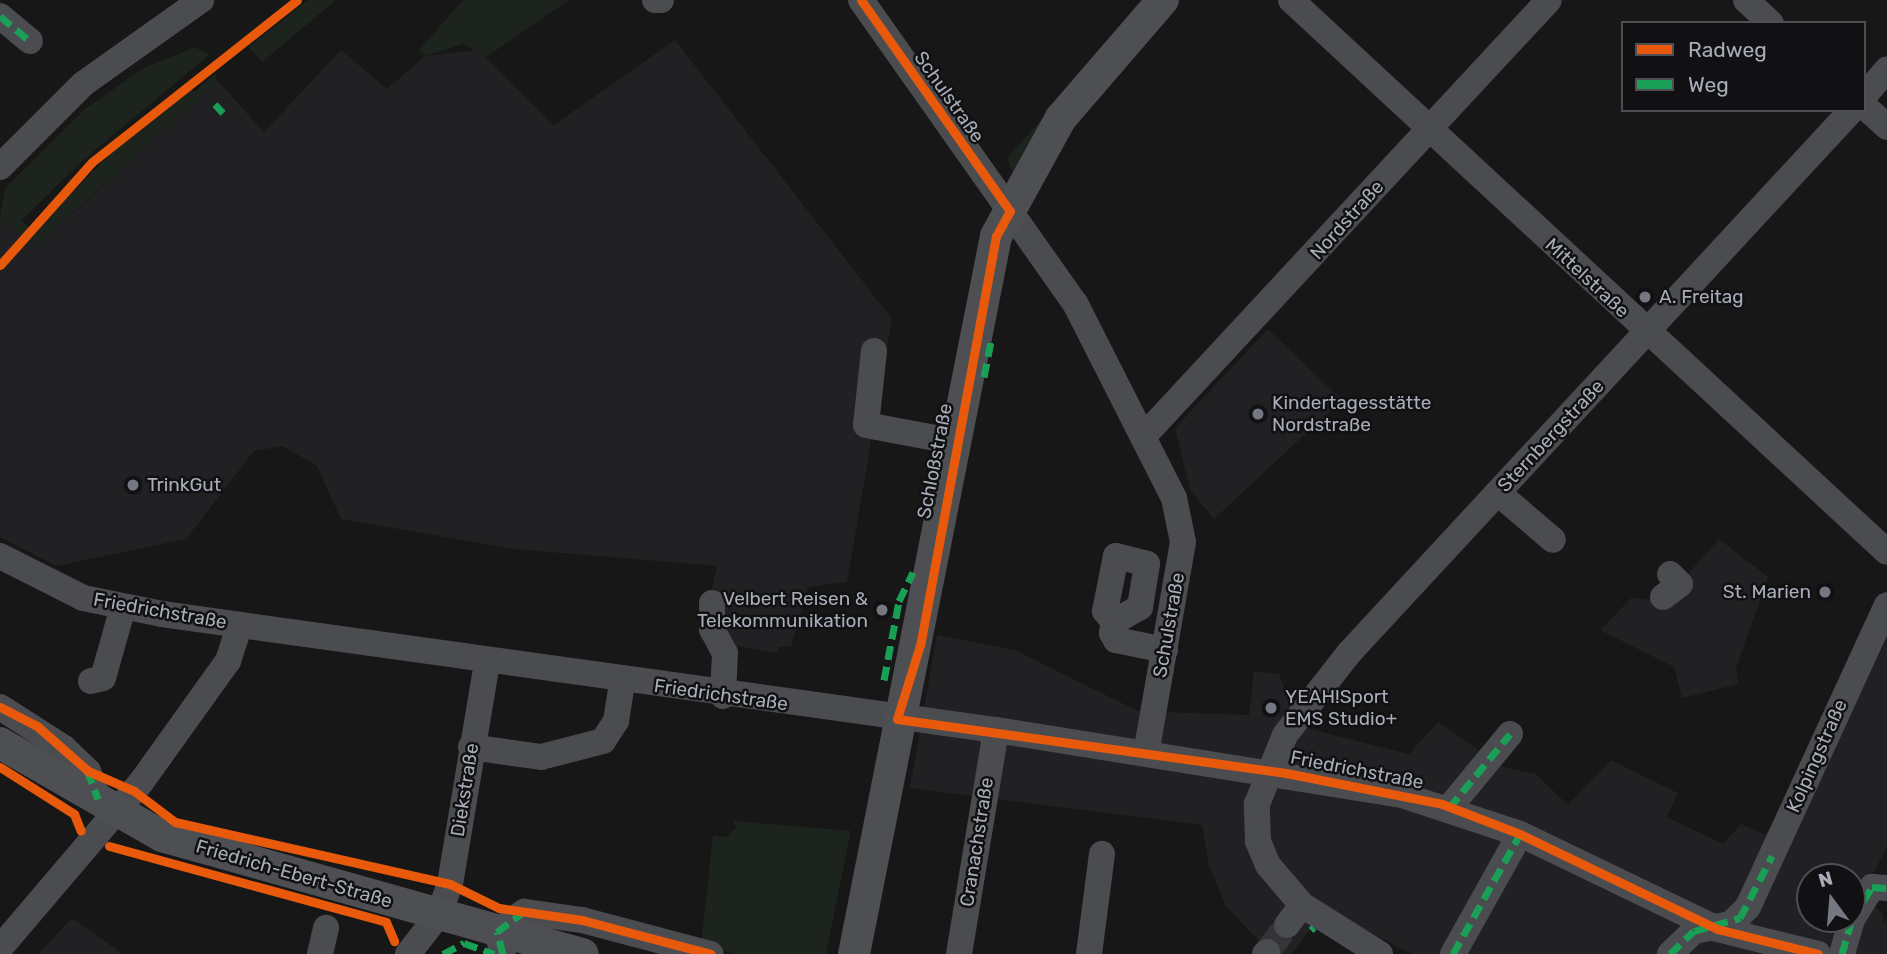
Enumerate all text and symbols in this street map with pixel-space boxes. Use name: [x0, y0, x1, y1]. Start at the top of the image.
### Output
legend: [1621, 21, 1866, 112]
text: Radweg: [1688, 37, 1767, 62]
street label: Schulstraße: [909, 47, 989, 147]
text: Weg: [1688, 72, 1729, 97]
street label: Nordstraße: [1305, 176, 1389, 264]
street label: Mittelstraße: [1540, 233, 1634, 323]
place label: A. Freitag: [1659, 286, 1744, 308]
marker: A. Freitag: [1637, 289, 1653, 305]
street label: Sternbergstraße: [1493, 375, 1609, 497]
place label: Kindertagesstätte Nordstraße: [1272, 392, 1431, 436]
street label: Schloßstraße: [913, 401, 957, 521]
marker: Kindertagesstätte Nordstraße: [1250, 406, 1266, 422]
place label: TrinkGut: [147, 474, 221, 496]
marker: TrinkGut: [125, 477, 141, 493]
street label: Schulstraße: [1149, 571, 1189, 679]
place label: St. Marien: [1723, 581, 1811, 603]
marker: St. Marien: [1817, 584, 1833, 600]
street label: Friedrichstraße: [92, 588, 228, 634]
place label: Velbert Reisen & Telekommunikation: [697, 588, 868, 632]
marker: Velbert Reisen & Telekommunikation: [874, 602, 890, 618]
street label: Friedrichstraße: [653, 674, 789, 716]
place label: YEAH!Sport EMS Studio+: [1285, 686, 1397, 730]
street label: Kolpingstraße: [1782, 696, 1852, 816]
marker: YEAH!Sport EMS Studio+: [1263, 700, 1279, 716]
street label: Diekstraße: [446, 742, 484, 838]
street label: Friedrichstraße: [1289, 746, 1425, 794]
street label: Cranachstraße: [956, 776, 998, 908]
street label: Friedrich-Ebert-Straße: [193, 835, 395, 913]
north arrow: [1796, 863, 1866, 933]
text: N: [1816, 866, 1835, 892]

